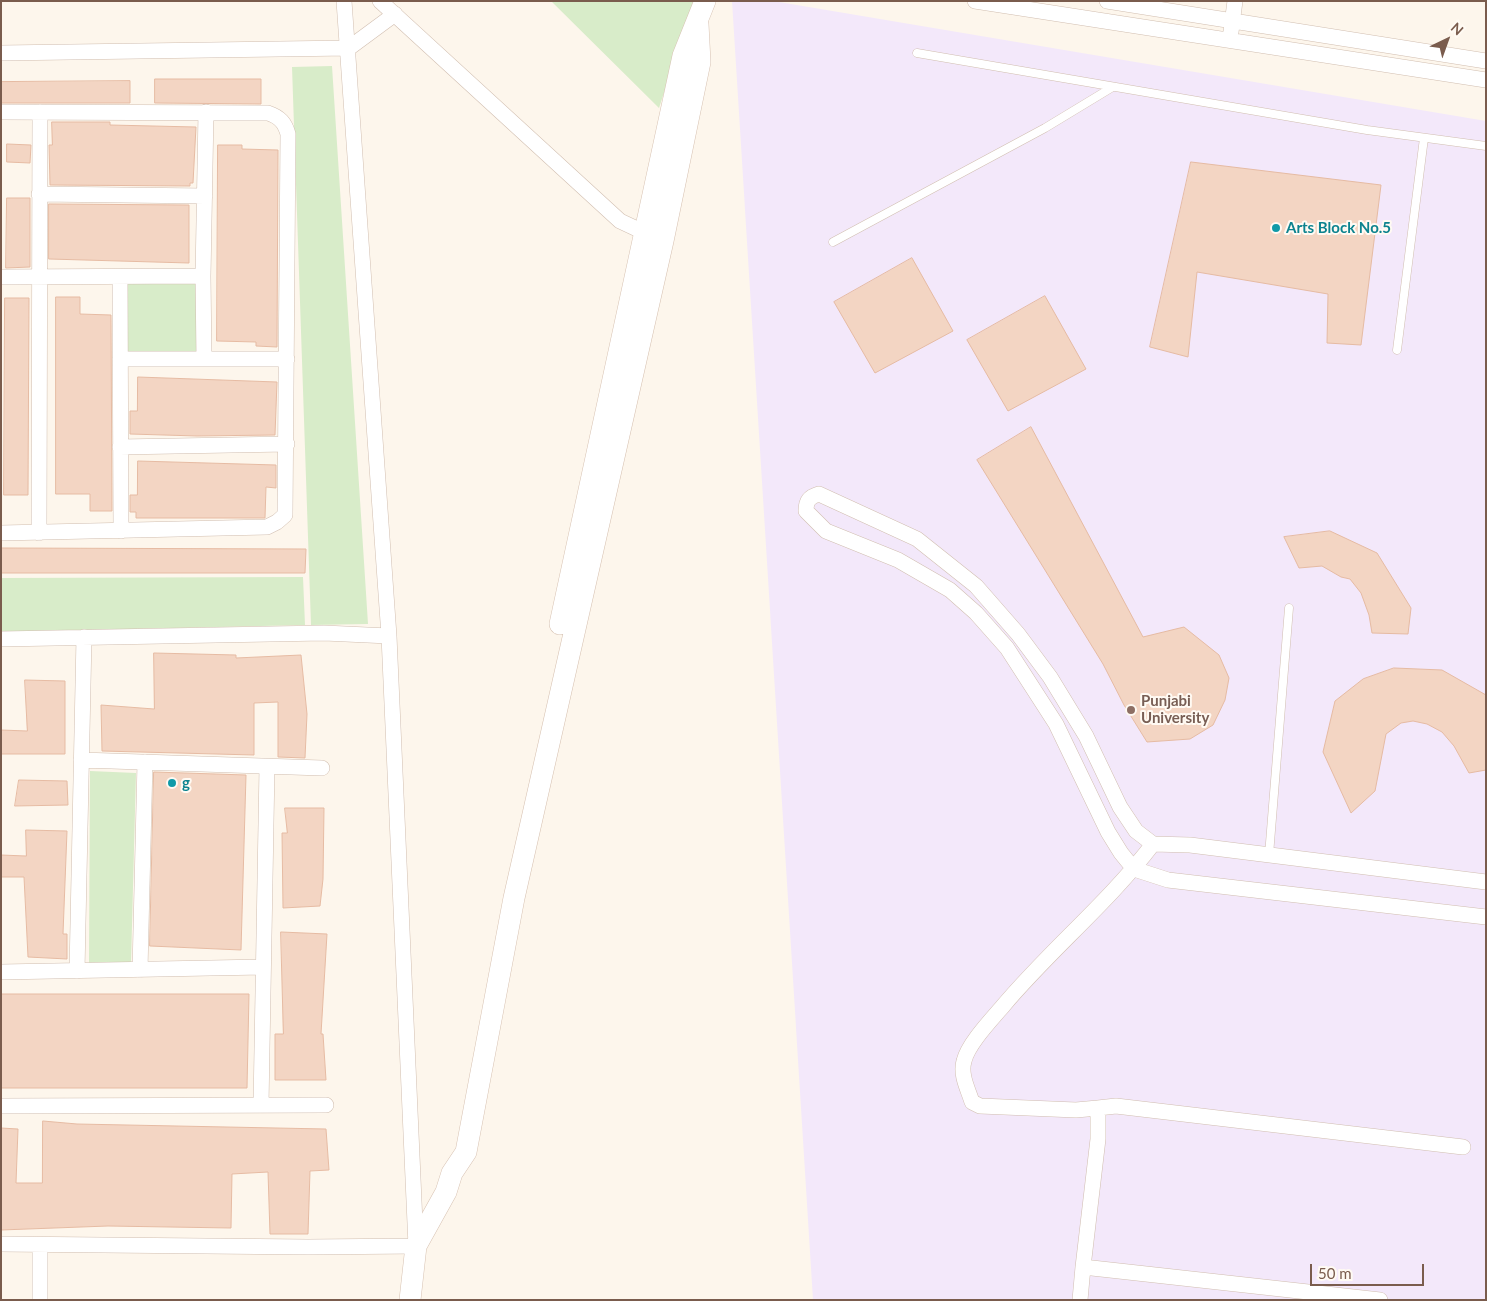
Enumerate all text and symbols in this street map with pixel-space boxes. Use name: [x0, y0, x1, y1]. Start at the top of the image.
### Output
north arrow: [1422, 15, 1472, 65]
text: N: [1448, 19, 1467, 38]
place label: Arts Block No.5: [1286, 219, 1391, 237]
marker: Arts Block No.5: [1270, 222, 1282, 234]
place label: Punjabi University: [1141, 692, 1209, 727]
marker: Punjabi University: [1125, 704, 1137, 716]
place label: g: [182, 774, 190, 792]
marker: g: [166, 777, 178, 789]
scale bar: [1312, 1254, 1426, 1286]
text: 50 m: [1318, 1264, 1352, 1282]

